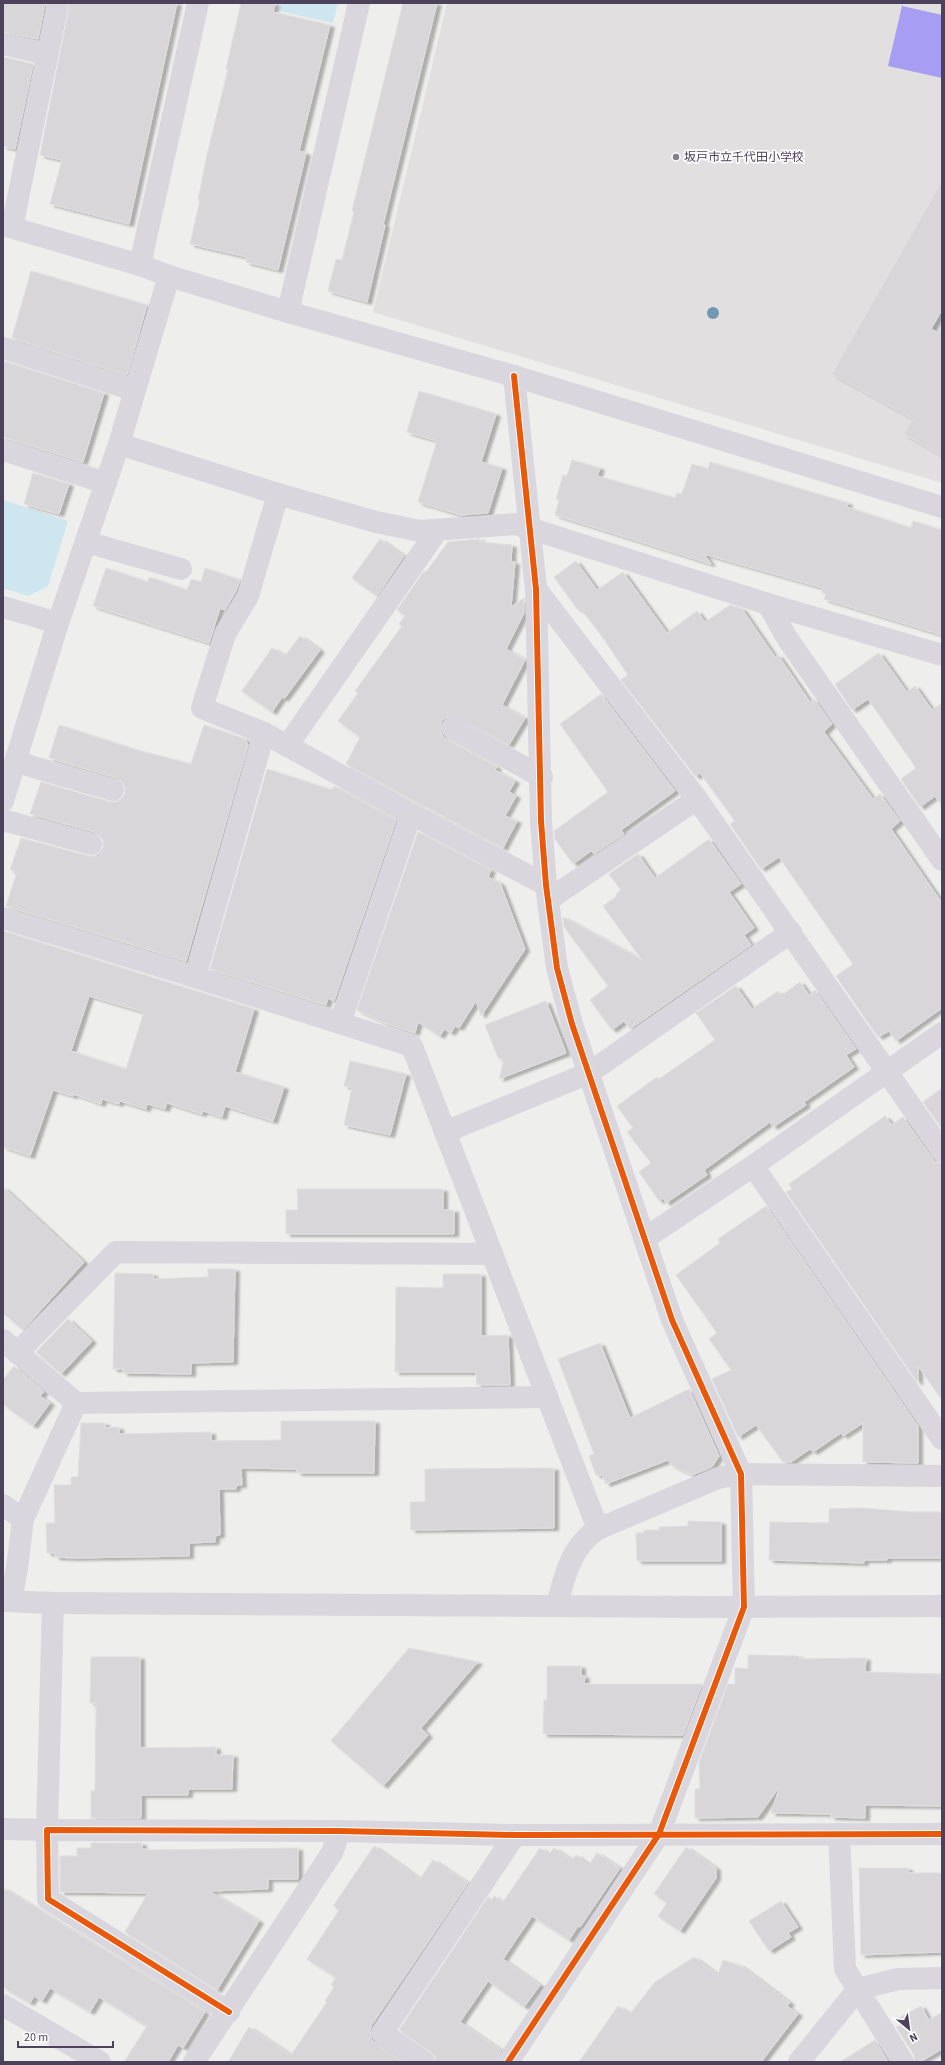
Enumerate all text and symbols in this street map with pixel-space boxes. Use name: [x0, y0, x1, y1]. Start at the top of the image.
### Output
place label: 坂戸市立千代田小学校: [684, 149, 804, 166]
marker: 坂戸市立千代田小学校: [671, 152, 681, 162]
north arrow: [889, 2009, 929, 2049]
scale bar: [18, 2023, 113, 2049]
text: 20 m: [24, 2029, 48, 2046]
text: N: [907, 2029, 920, 2046]

